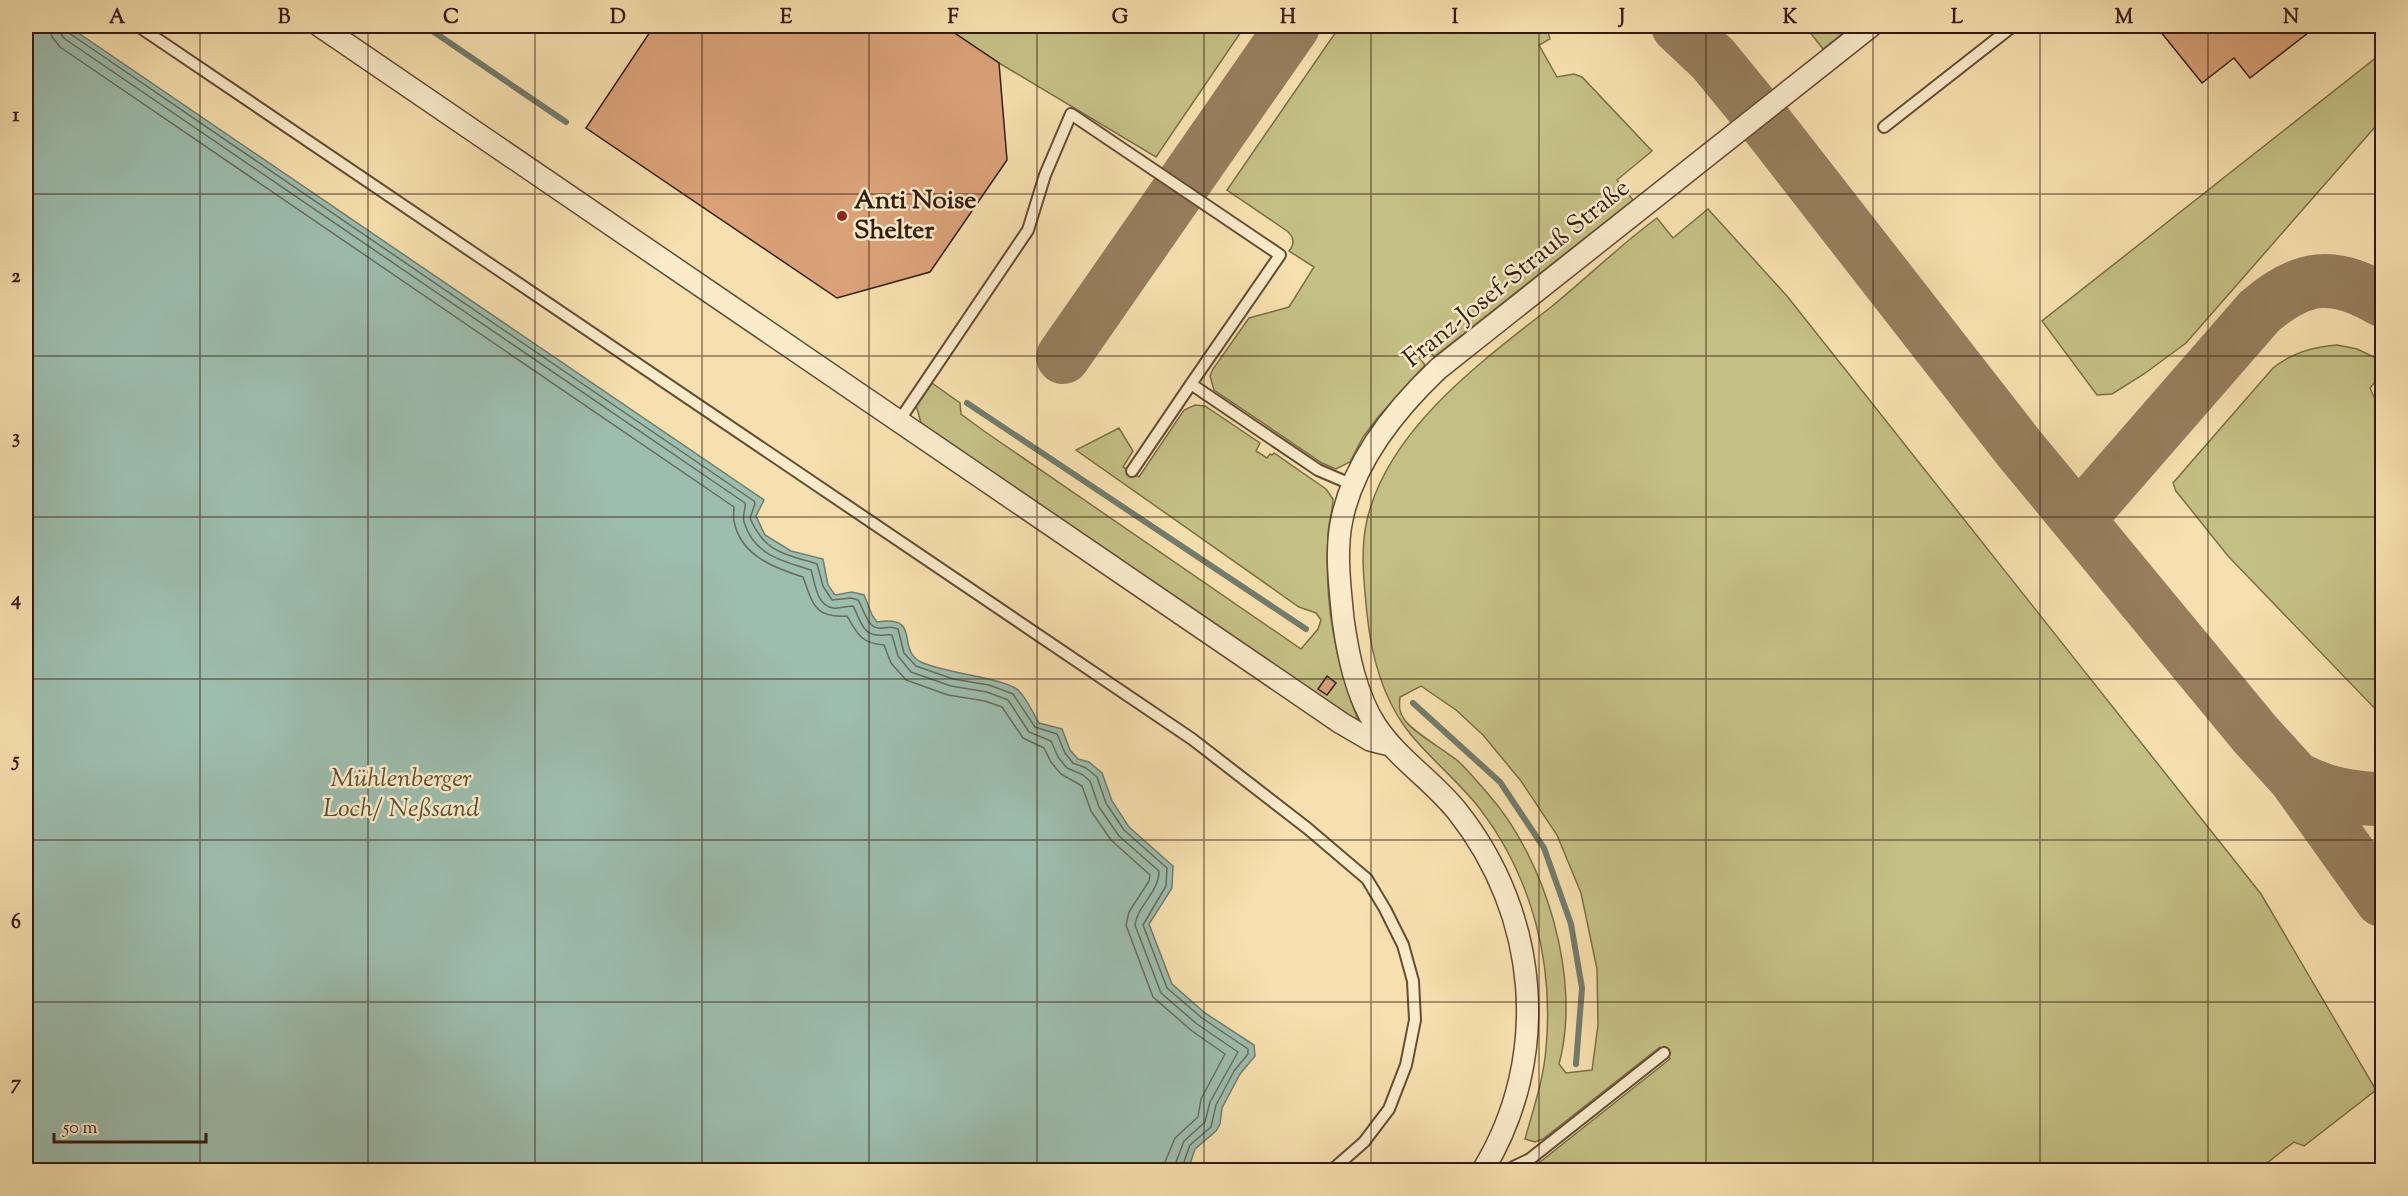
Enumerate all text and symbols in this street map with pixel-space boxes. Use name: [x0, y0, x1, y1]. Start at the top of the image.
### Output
text: A: [109, 4, 126, 33]
text: B: [278, 4, 291, 33]
text: C: [443, 4, 459, 33]
text: D: [610, 4, 626, 33]
text: E: [780, 4, 793, 33]
text: F: [947, 4, 959, 33]
text: G: [1112, 4, 1129, 33]
text: H: [1280, 4, 1296, 33]
text: I: [1452, 4, 1459, 33]
text: J: [1617, 4, 1625, 33]
text: K: [1783, 4, 1798, 33]
text: L: [1951, 4, 1964, 33]
text: M: [2115, 4, 2134, 33]
text: N: [2283, 4, 2299, 33]
text: 1: [13, 102, 20, 131]
street label: Franz-Josef-Strauß Straße: [1396, 171, 1638, 377]
place label: Anti Noise Shelter: [854, 183, 976, 250]
marker: Anti Noise Shelter: [835, 209, 849, 223]
text: 2: [11, 263, 21, 292]
text: 3: [12, 424, 20, 453]
text: 4: [10, 586, 21, 615]
text: 5: [11, 747, 20, 776]
park label: Mühlenberger Loch/ Neßsand: [323, 761, 479, 828]
text: 6: [11, 909, 21, 938]
text: 7: [11, 1070, 22, 1099]
scale bar: [54, 1106, 206, 1144]
text: 50 m: [62, 1116, 98, 1142]

